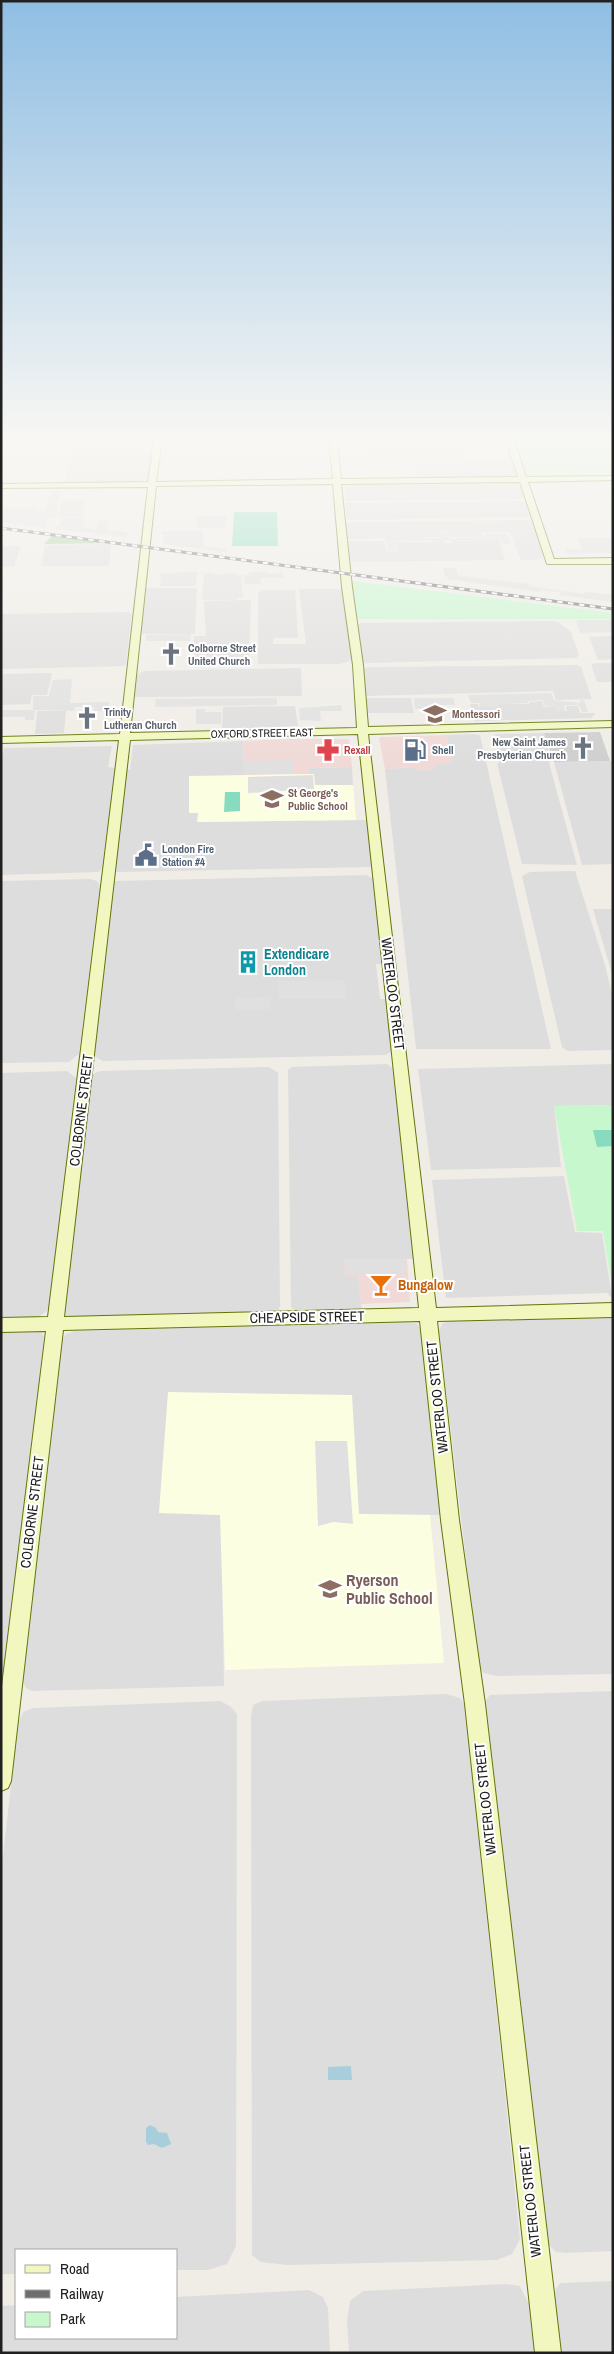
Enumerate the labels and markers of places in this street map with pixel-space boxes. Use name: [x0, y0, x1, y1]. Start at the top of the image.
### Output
church icon: Colborne Street United Church: [158, 641, 184, 667]
place label: Colborne Street United Church: [188, 641, 256, 668]
school or university icon: Montessori: [422, 701, 448, 727]
church icon: Trinity Lutheran Church: [74, 705, 100, 731]
place label: Trinity Lutheran Church: [104, 705, 177, 732]
place label: Montessori: [452, 707, 500, 721]
place label: New Saint James Presbyterian Church: [477, 735, 566, 762]
church icon: New Saint James Presbyterian Church: [570, 735, 596, 761]
pharmacy icon: Rexall: [315, 737, 341, 763]
fuel station icon: Shell: [402, 737, 428, 763]
place label: Rexall: [344, 743, 371, 757]
place label: Shell: [432, 743, 454, 757]
school or university icon: St George's Public School: [259, 786, 285, 812]
place label: St George's Public School: [288, 786, 348, 813]
public building icon: London Fire Station #4: [133, 842, 159, 868]
place label: London Fire Station #4: [162, 842, 214, 869]
place label: Extendicare London: [264, 945, 329, 979]
building icon: Extendicare London: [235, 949, 261, 975]
bar icon: Bungalow: [368, 1272, 394, 1298]
place label: Bungalow: [398, 1276, 453, 1294]
place label: Ryerson Public School: [346, 1569, 433, 1609]
school or university icon: Ryerson Public School: [317, 1576, 343, 1602]

